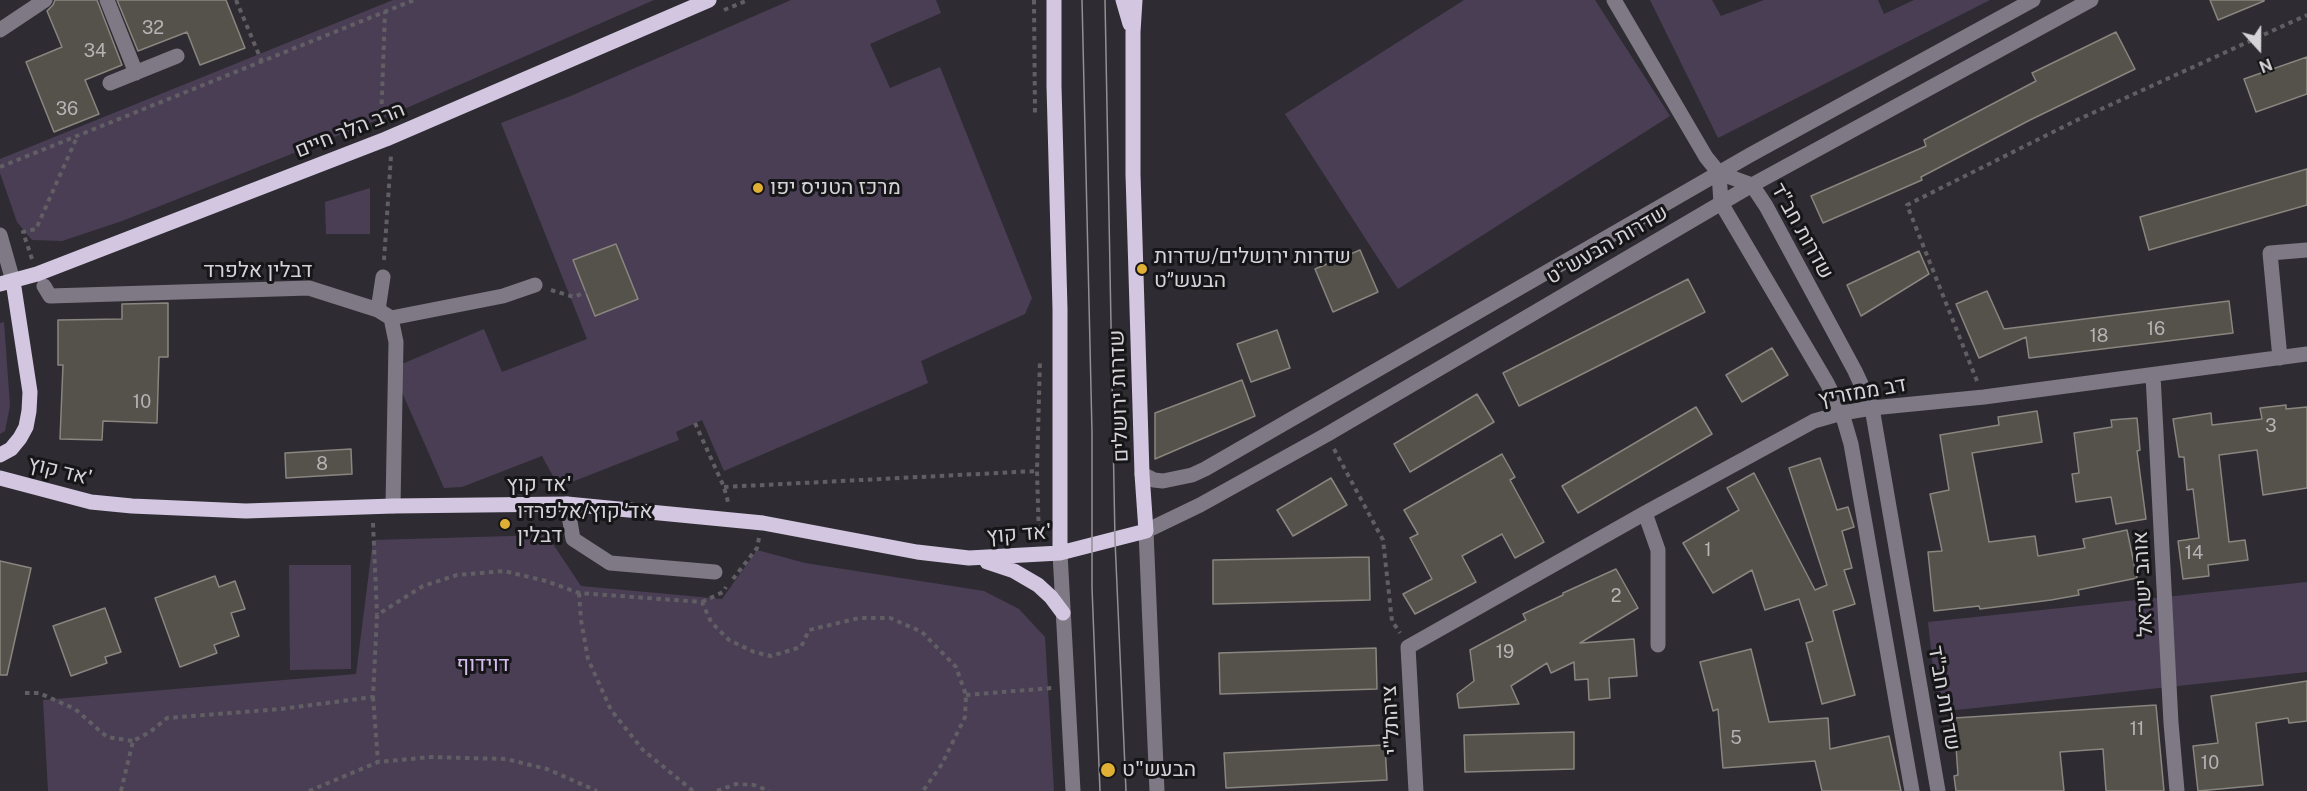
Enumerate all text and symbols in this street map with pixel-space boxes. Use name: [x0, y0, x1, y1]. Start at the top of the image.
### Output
house number: 32: [142, 17, 164, 39]
north arrow: [2229, 18, 2289, 78]
house number: 34: [84, 40, 106, 62]
text: N: [2256, 54, 2275, 76]
street label: הרב הלר חיים: [291, 97, 409, 163]
house number: 36: [56, 98, 78, 120]
place label: מרכז הטניס יפו: [770, 175, 901, 201]
street label: שדרות חב"ד: [1765, 179, 1839, 283]
marker: מרכז הטניס יפו: [751, 181, 765, 195]
street label: שדרות הבעש"ט: [1542, 200, 1672, 290]
place label: שדרות ירושלים/שדרות הבעש״ט: [1154, 244, 1351, 294]
street label: דבלין אלפרד: [204, 258, 312, 284]
marker: שדרות ירושלים/שדרות הבעש״ט: [1135, 262, 1149, 276]
house number: 16: [2147, 318, 2165, 340]
house number: 18: [2090, 325, 2108, 347]
street label: שדרות ירושלים: [1104, 329, 1134, 463]
street label: דב ממזריץ: [1816, 372, 1908, 412]
house number: 10: [133, 391, 151, 413]
house number: 3: [2265, 415, 2277, 437]
street label: אד קוץ': [25, 451, 95, 491]
house number: 8: [316, 453, 328, 475]
street label: אד קוץ': [506, 472, 572, 498]
place label: אד׳ קוץ/אלפרדו דבלין: [517, 499, 653, 549]
marker: אד׳ קוץ/אלפרדו דבלין: [498, 517, 512, 531]
street label: אד קוץ': [986, 519, 1052, 549]
street label: אוהב ישראל: [2128, 531, 2158, 637]
house number: 1: [1704, 539, 1712, 561]
house number: 14: [2185, 542, 2203, 564]
house number: 2: [1611, 585, 1621, 607]
house number: 19: [1496, 641, 1514, 663]
street label: שדרות חב"ד: [1922, 644, 1966, 752]
park label: דוידוף: [456, 652, 510, 678]
street label: ציהתל"י: [1377, 685, 1405, 755]
house number: 11: [2130, 718, 2144, 740]
house number: 5: [1730, 727, 1742, 749]
house number: 10: [2201, 752, 2219, 774]
place label: הבעש"ט: [1122, 757, 1196, 783]
marker: הבעש"ט: [1099, 761, 1117, 779]

